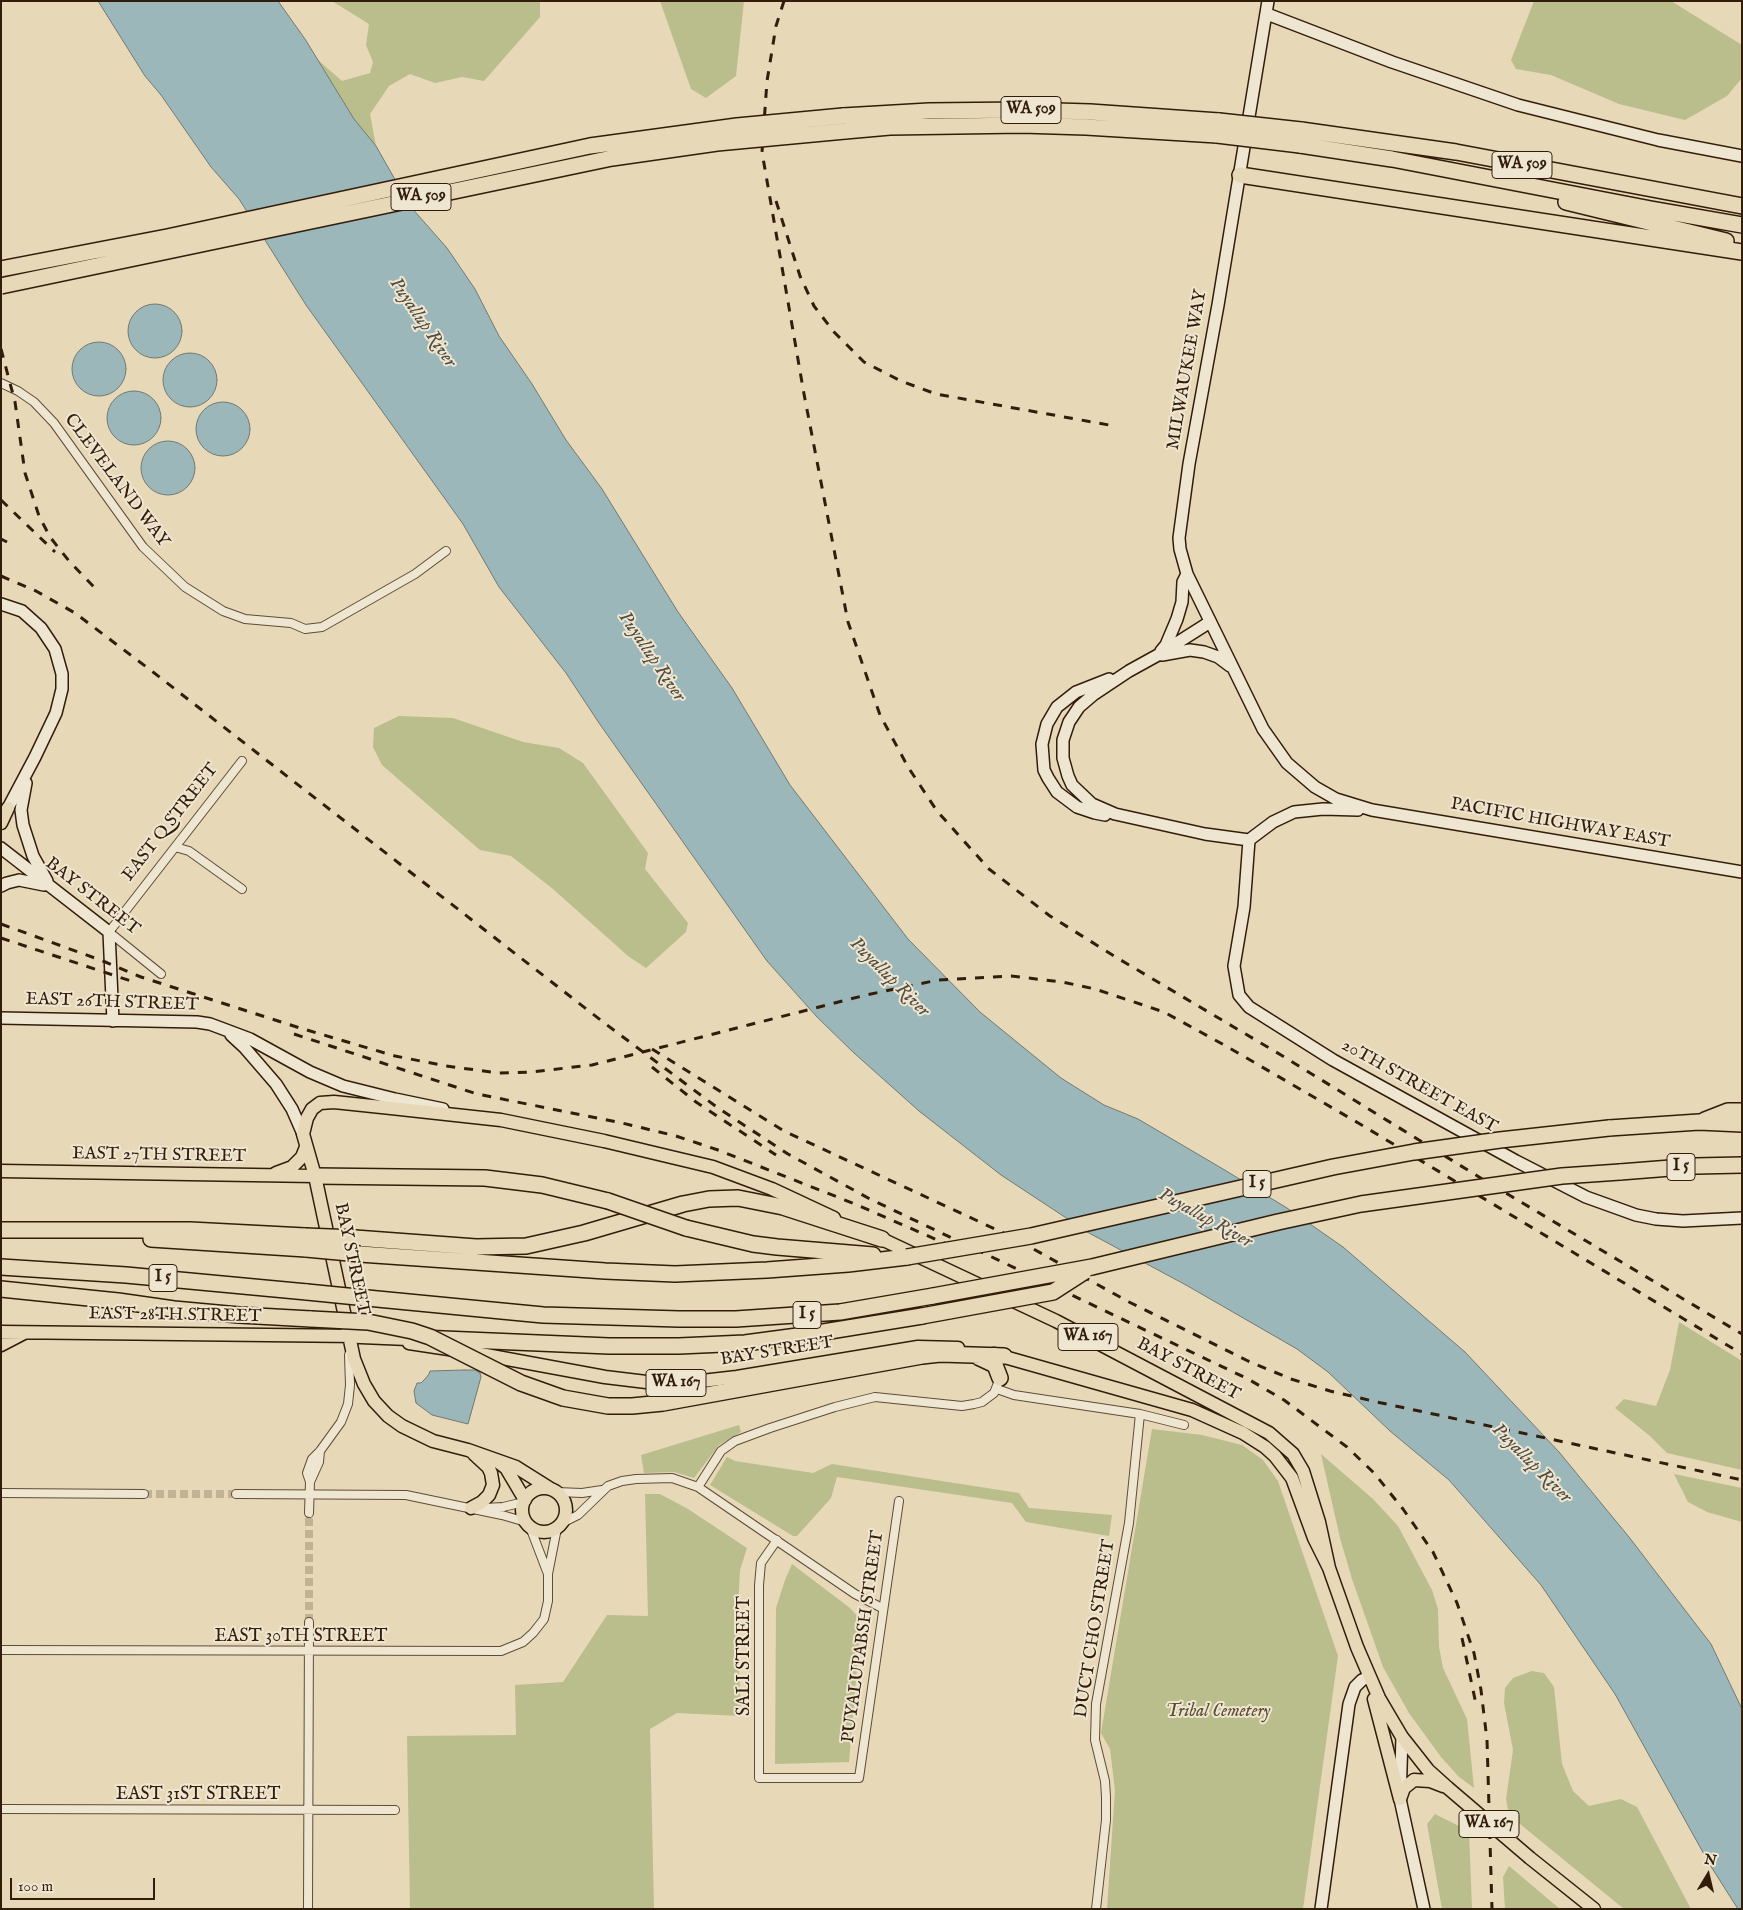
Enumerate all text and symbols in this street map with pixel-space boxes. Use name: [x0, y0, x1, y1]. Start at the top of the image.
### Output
road number: WA 509: [1001, 96, 1061, 124]
road number: WA 509: [1492, 152, 1552, 178]
road number: WA 509: [391, 183, 451, 210]
water label: Puyallup River: [384, 274, 460, 372]
street label: MILWAUKEE WAY: [1163, 288, 1213, 452]
street label: CLEVELAND WAY: [59, 410, 173, 552]
water label: Puyallup River: [613, 608, 689, 706]
street label: EAST Q STREET: [118, 760, 224, 886]
street label: PACIFIC HIGHWAY EAST: [1449, 794, 1671, 854]
street label: BAY STREET: [40, 853, 144, 941]
water label: Puyallup River: [844, 933, 934, 1023]
street label: EAST 26TH STREET: [25, 989, 199, 1017]
street label: 20TH STREET EAST: [1337, 1035, 1501, 1139]
street label: EAST 27TH STREET: [72, 1144, 246, 1168]
road number: I 5: [1667, 1154, 1695, 1180]
road number: I 5: [1243, 1170, 1271, 1198]
water label: Puyallup River: [1154, 1184, 1256, 1254]
street label: BAY STREET: [329, 1201, 373, 1317]
road number: I 5: [149, 1264, 177, 1292]
road number: I 5: [793, 1302, 821, 1328]
street label: EAST 28TH STREET: [88, 1304, 262, 1328]
road number: WA 167: [1058, 1324, 1118, 1350]
street label: BAY STREET: [719, 1332, 835, 1372]
street label: BAY STREET: [1133, 1334, 1243, 1406]
road number: WA 167: [646, 1370, 706, 1396]
water label: Puyallup River: [1486, 1419, 1576, 1509]
street label: PUYALUPABSH STREET: [838, 1530, 890, 1744]
street label: DUCT CHO STREET: [1071, 1538, 1121, 1720]
street label: SALI STREET: [734, 1596, 756, 1716]
street label: EAST 30TH STREET: [215, 1626, 387, 1648]
park label: Tribal Cemetery: [1166, 1701, 1270, 1723]
street label: EAST 31ST STREET: [116, 1784, 280, 1806]
road number: WA 167: [1459, 1810, 1519, 1838]
north arrow: [1683, 1850, 1733, 1900]
text: N: [1703, 1850, 1718, 1870]
scale bar: [12, 1868, 158, 1900]
text: 100 m: [18, 1877, 53, 1896]

